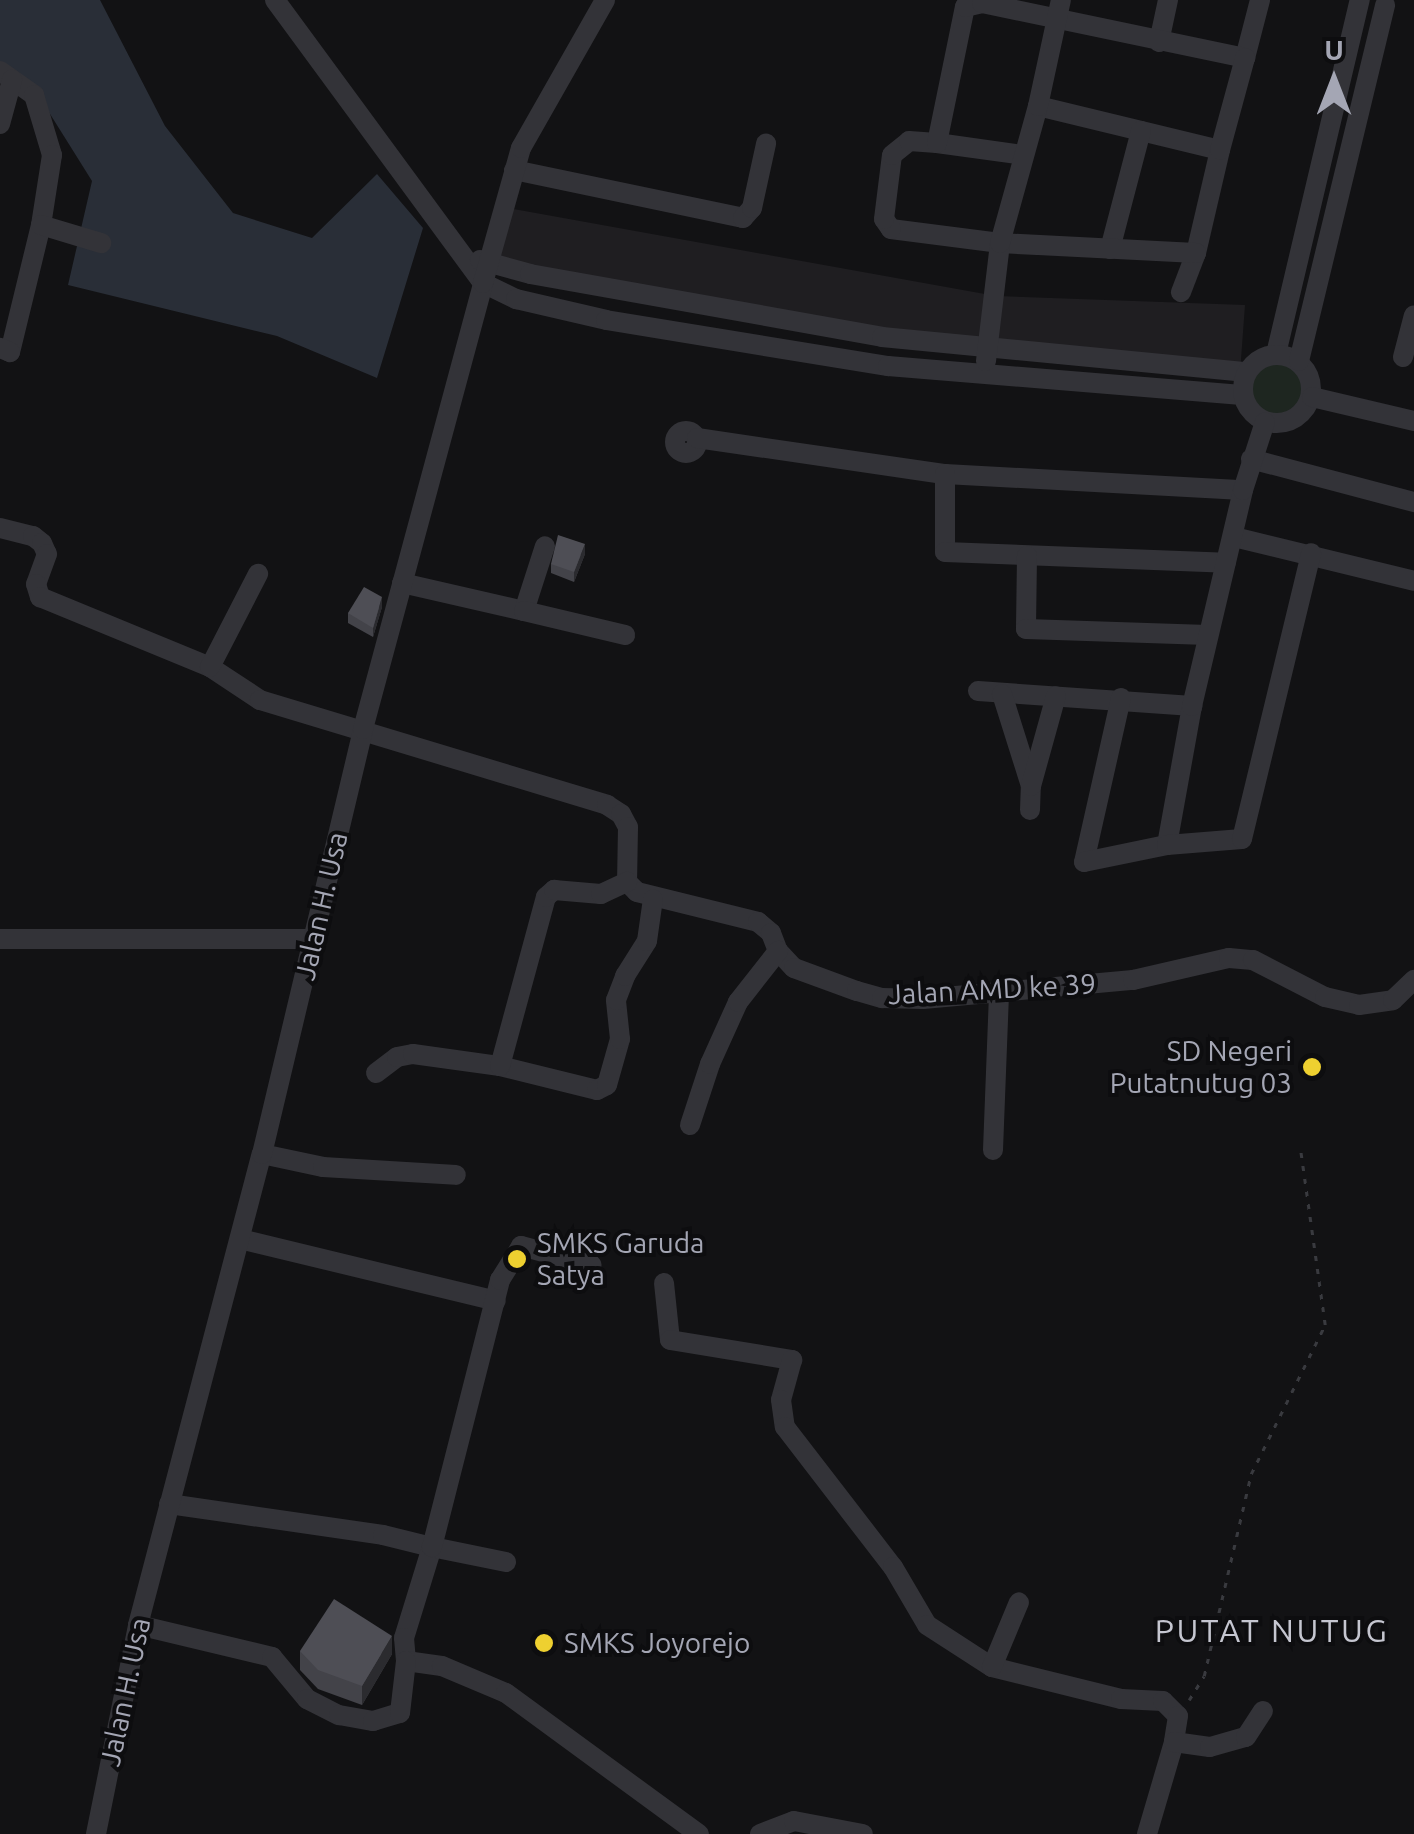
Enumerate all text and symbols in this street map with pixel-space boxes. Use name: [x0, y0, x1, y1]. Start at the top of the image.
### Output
north arrow: [1284, 30, 1384, 130]
text: U: [1324, 34, 1344, 65]
street label: Jalan H. Usa: [288, 829, 354, 983]
street label: Jalan AMD ke 39: [887, 967, 1097, 1011]
place label: SD Negeri Putatnutug 03: [1110, 1034, 1292, 1100]
marker: SD Negeri Putatnutug 03: [1301, 1056, 1323, 1078]
place label: SMKS Garuda Satya: [537, 1226, 704, 1292]
marker: SMKS Garuda Satya: [506, 1248, 528, 1270]
district label: PUTAT NUTUG: [1155, 1611, 1389, 1649]
street label: Jalan H. Usa: [93, 1615, 157, 1769]
place label: SMKS Joyorejo: [564, 1626, 750, 1660]
marker: SMKS Joyorejo: [533, 1632, 555, 1654]

